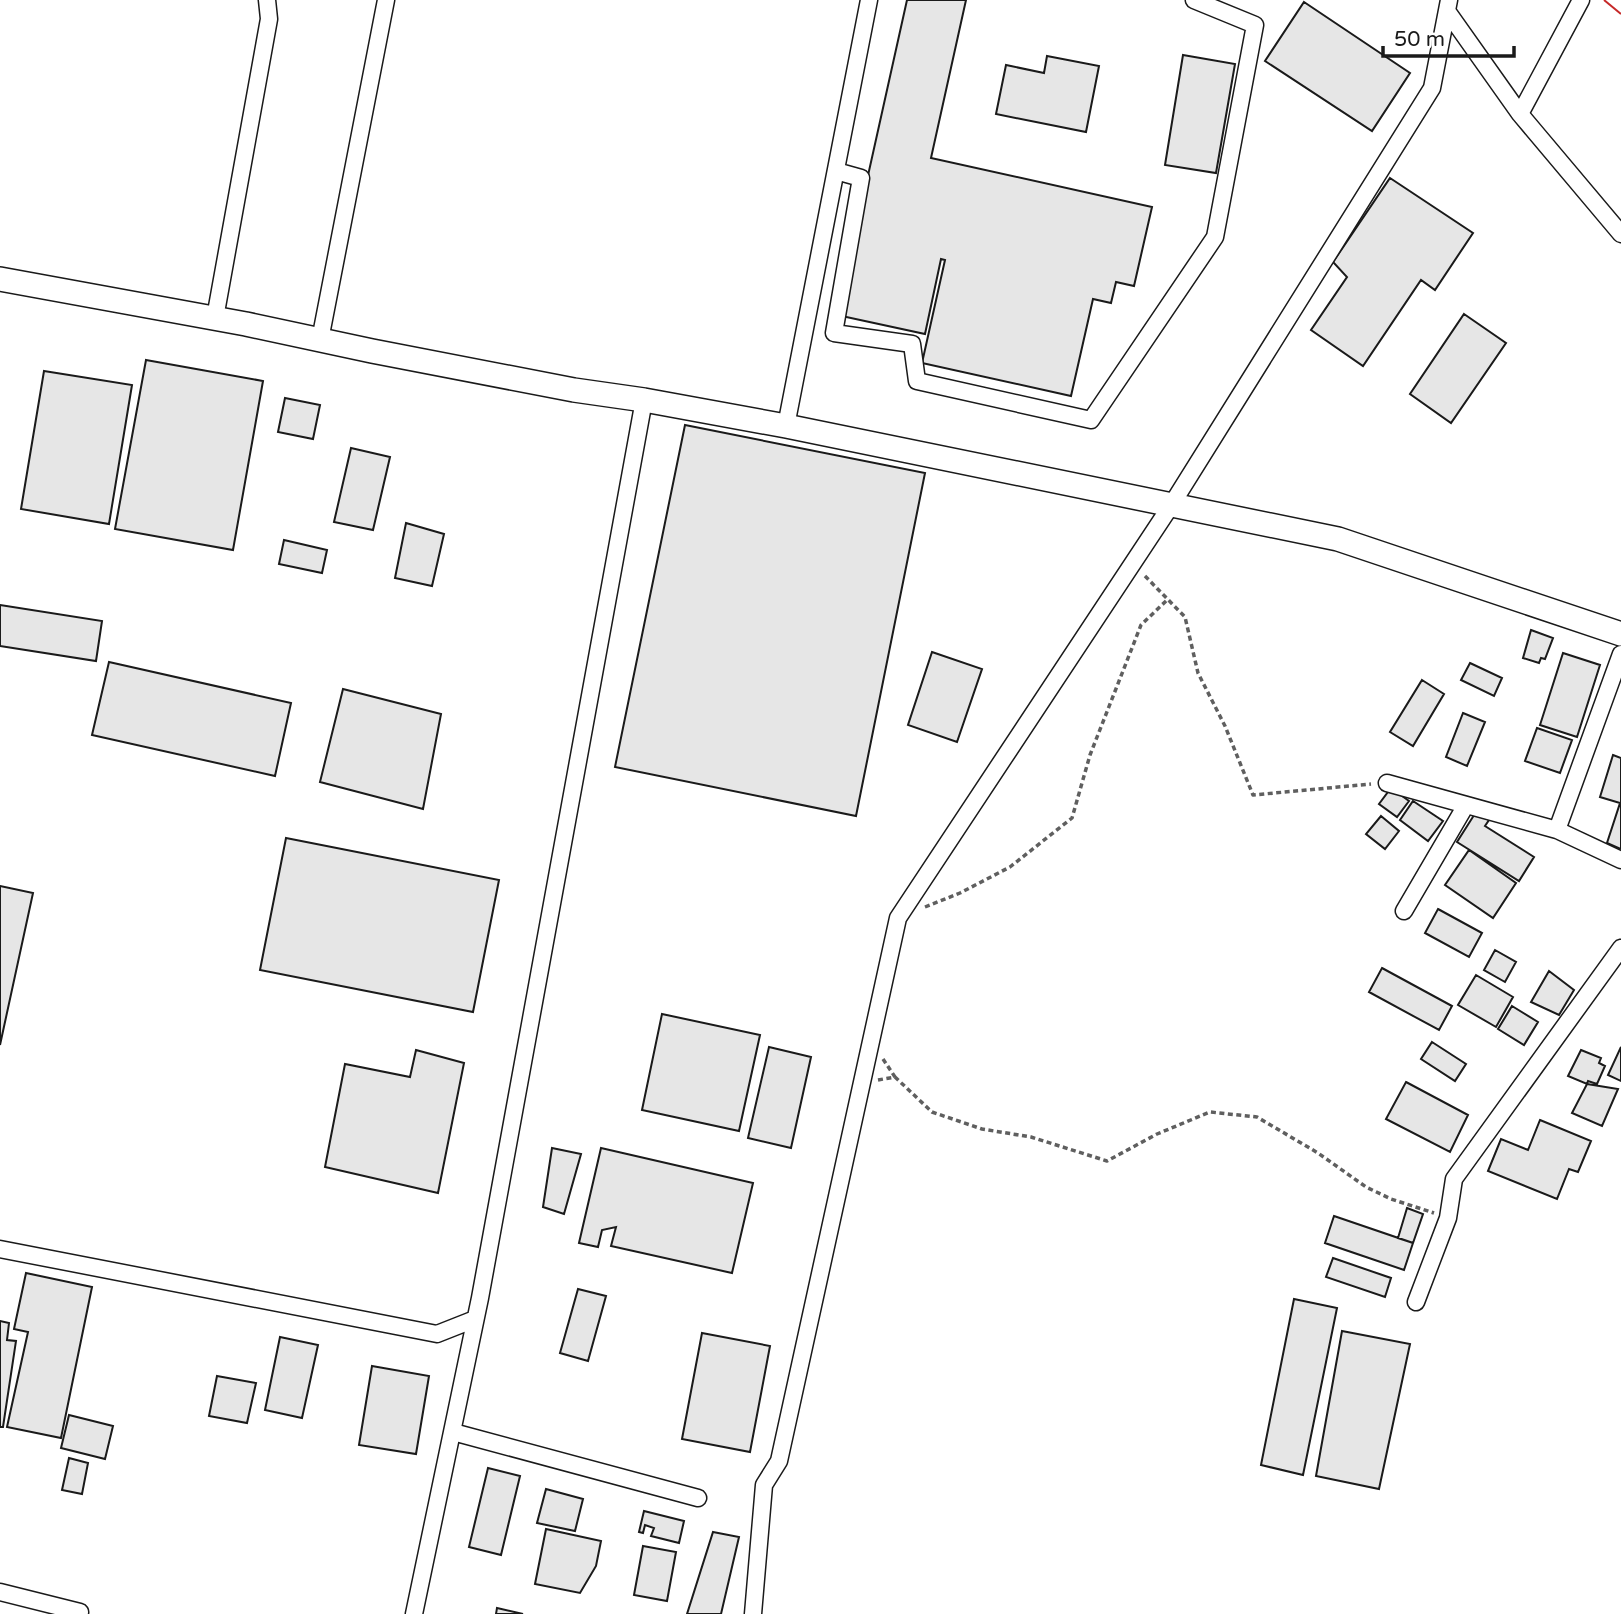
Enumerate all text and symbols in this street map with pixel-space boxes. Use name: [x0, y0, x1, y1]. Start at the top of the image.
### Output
scale bar: [1383, 14, 1514, 58]
text: 50 m: [1394, 27, 1445, 52]

